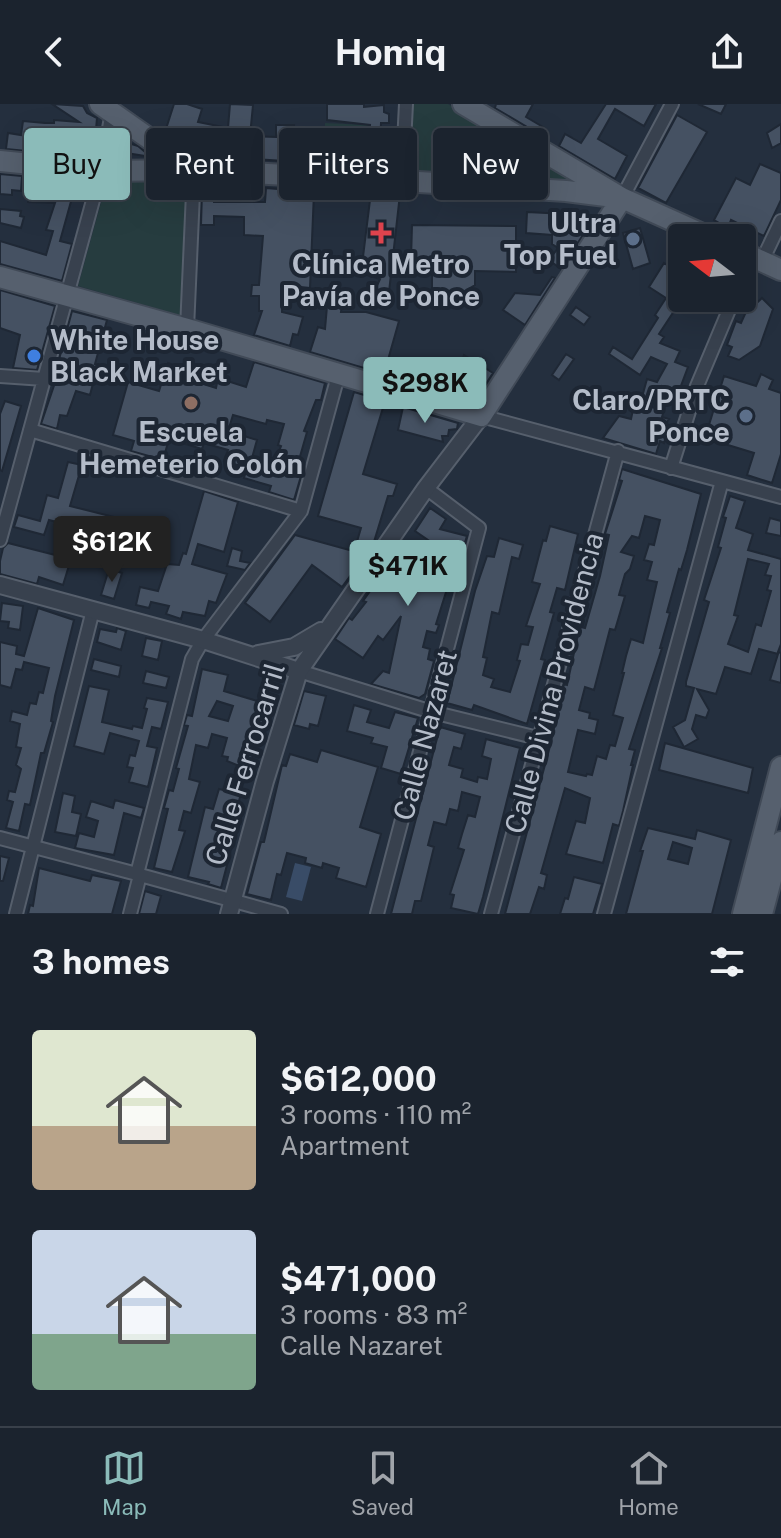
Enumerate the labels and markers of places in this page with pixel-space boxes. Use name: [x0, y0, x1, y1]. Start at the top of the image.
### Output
place label: Ultra Top Fuel: [504, 206, 617, 271]
marker: Clínica Metro Pavía de Ponce: [370, 222, 392, 244]
marker: Ultra Top Fuel: [624, 230, 642, 248]
place label: Clínica Metro Pavía de Ponce: [282, 247, 480, 312]
place label: White House Black Market: [50, 323, 228, 388]
marker: White House Black Market: [25, 347, 43, 365]
pin: $298K: [369, 357, 481, 425]
place label: Claro/PRTC Ponce: [572, 383, 730, 448]
marker: Escuela Hemeterio Colón: [182, 394, 200, 412]
marker: Claro/PRTC Ponce: [737, 407, 755, 425]
place label: Escuela Hemeterio Colón: [79, 415, 303, 480]
pin: $612K: [56, 516, 168, 584]
pin: $471K: [352, 540, 464, 608]

